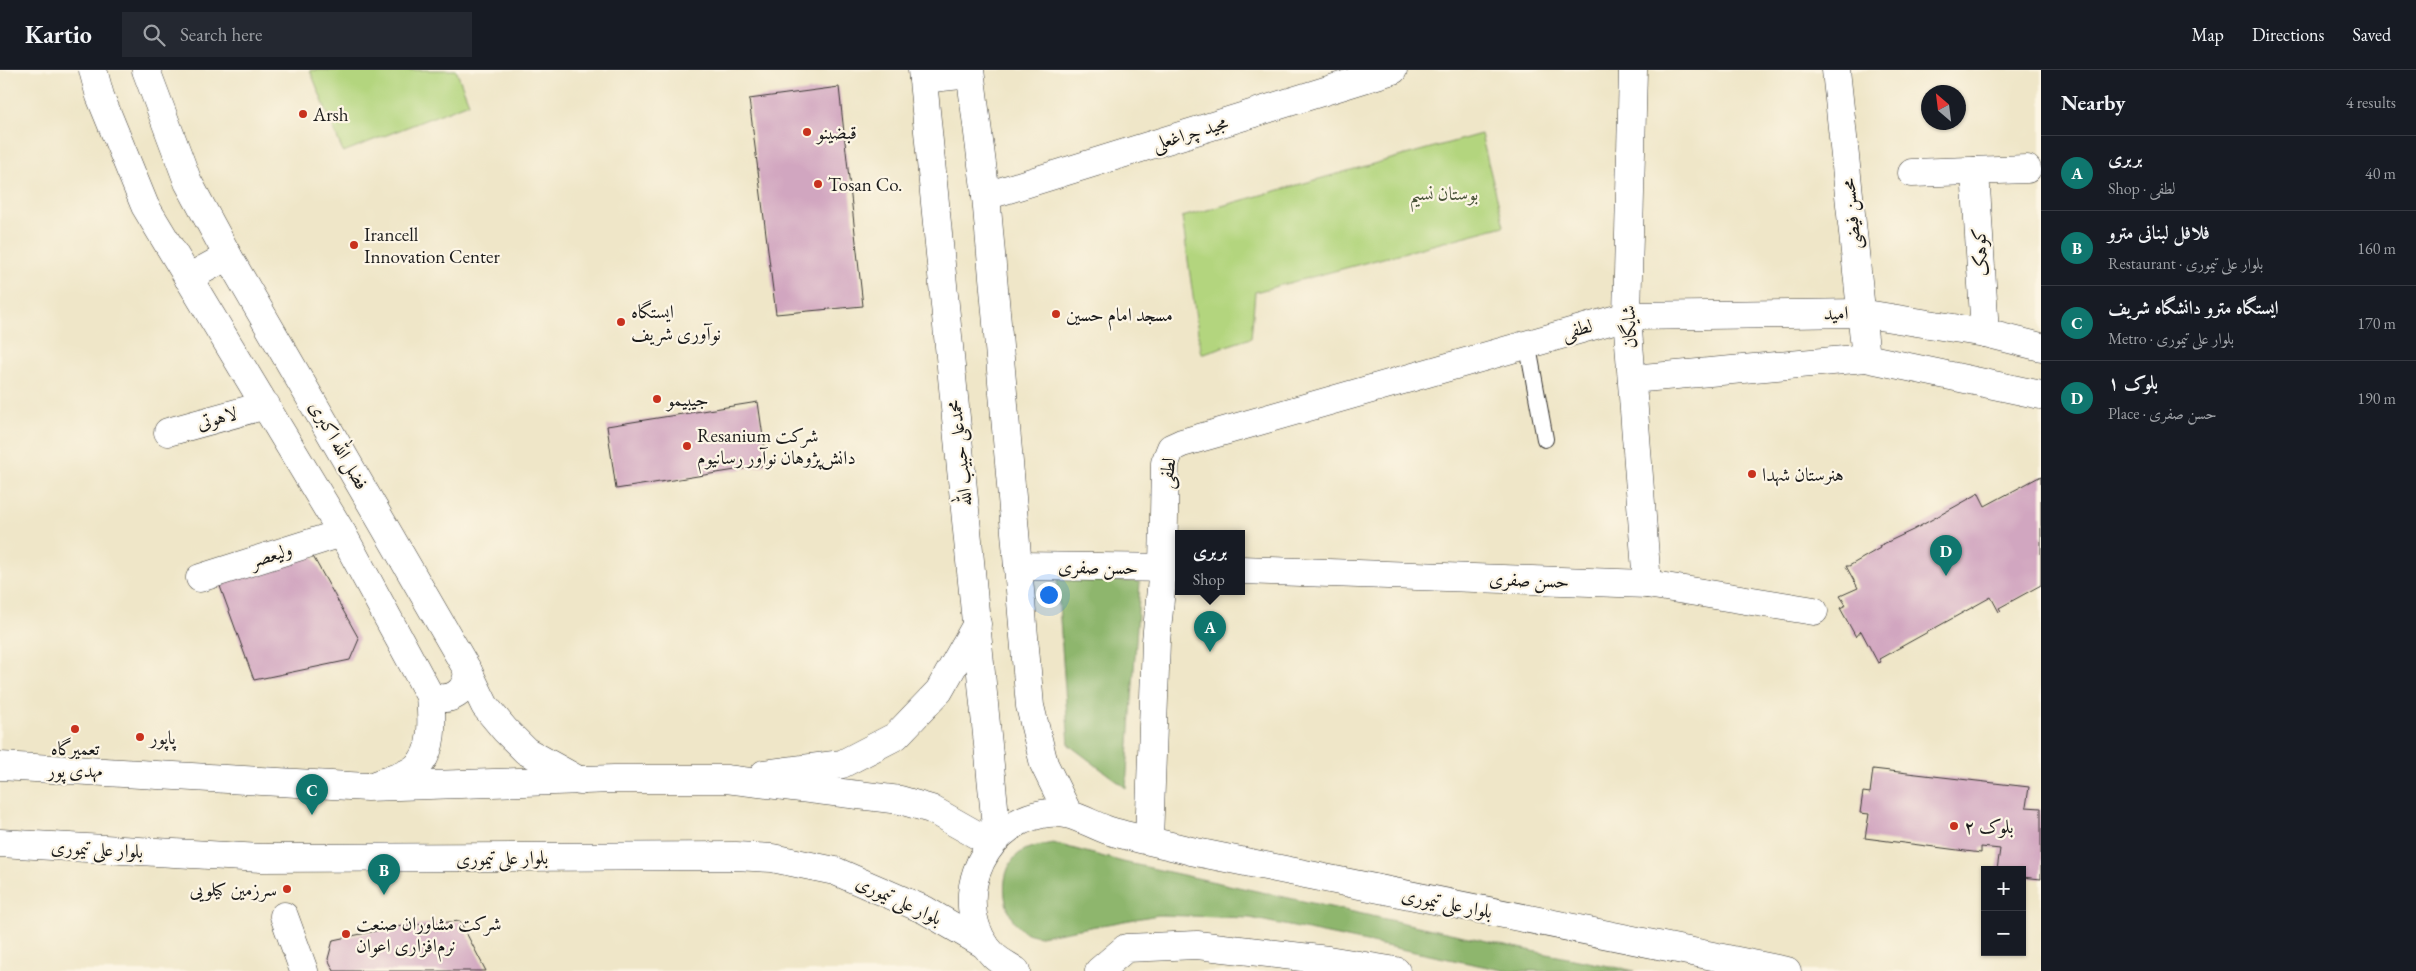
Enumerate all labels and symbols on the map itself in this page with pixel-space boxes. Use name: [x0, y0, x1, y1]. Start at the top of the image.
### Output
north arrow: [1921, 85, 1966, 130]
place label: Arsh: [312, 102, 349, 127]
marker: Arsh: [297, 108, 309, 120]
street label: مجید چراغعلی: [1149, 109, 1232, 158]
place label: قبضینو: [815, 120, 857, 145]
marker: قبضینو: [801, 126, 813, 138]
place label: Tosan Co.: [828, 172, 902, 197]
street label: محسن فیضی: [1835, 177, 1868, 251]
marker: Tosan Co.: [812, 178, 824, 190]
park label: بوستان نسیم: [1410, 181, 1478, 213]
place label: Irancell Innovation Center: [364, 222, 500, 269]
street label: کوهک: [1966, 227, 1994, 277]
marker: Irancell Innovation Center: [348, 239, 360, 251]
place label: ایستگاه نوآوری شریف: [631, 299, 721, 346]
street label: امید: [1823, 300, 1849, 326]
place label: مسجد امام حسین: [1066, 302, 1173, 331]
street label: شایگان: [1615, 305, 1643, 349]
marker: مسجد امام حسین: [1050, 308, 1062, 320]
street label: لطفی: [1559, 313, 1595, 346]
marker: ایستگاه نوآوری شریف: [615, 316, 627, 328]
place label: جیبیمو: [665, 387, 709, 412]
marker: جیبیمو: [651, 393, 663, 405]
street label: فضل الله اکبری: [303, 395, 376, 495]
street label: محمدعلی حبیب الله: [940, 398, 980, 508]
street label: لاهوتی: [194, 401, 240, 435]
place label: Resanium شرکت دانش‌پژوهان نوآور رسانیوم: [697, 423, 856, 474]
marker: Resanium شرکت دانش‌پژوهان نوآور رسانیوم: [681, 440, 693, 452]
street label: لطفی: [1153, 456, 1182, 490]
place label: هنرستان شهدا: [1762, 462, 1844, 487]
marker: هنرستان شهدا: [1746, 468, 1758, 480]
pin: D: [1930, 535, 1962, 576]
street label: ولیعصر: [245, 537, 295, 574]
street label: حسن صفری: [1058, 554, 1138, 581]
street label: حسن صفری: [1488, 566, 1570, 595]
your location: [1036, 582, 1062, 608]
pin: A: [1194, 611, 1226, 652]
marker: تعمیرگاه مهدی پور: [69, 723, 81, 735]
place label: پاپور: [148, 725, 177, 751]
marker: پاپور: [134, 731, 146, 743]
place label: تعمیرگاه مهدی پور: [45, 736, 103, 784]
pin: C: [296, 774, 328, 815]
place label: بلوک ۲: [1964, 814, 2014, 839]
marker: بلوک ۲: [1948, 820, 1960, 832]
street label: بلوار علی تیموری: [50, 834, 144, 866]
street label: بلوار علی تیموری: [456, 845, 548, 873]
pin: B: [368, 854, 400, 895]
street label: بلوار علی تیموری: [851, 869, 946, 933]
place label: سرزمین کیلویی: [190, 877, 277, 903]
street label: بلوار علی تیموری: [1399, 882, 1495, 926]
marker: سرزمین کیلویی: [281, 883, 293, 895]
place label: شرکت مشاوران صنعت نرم‌افزاری اعوان: [356, 911, 502, 962]
marker: شرکت مشاوران صنعت نرم‌افزاری اعوان: [340, 928, 352, 940]

